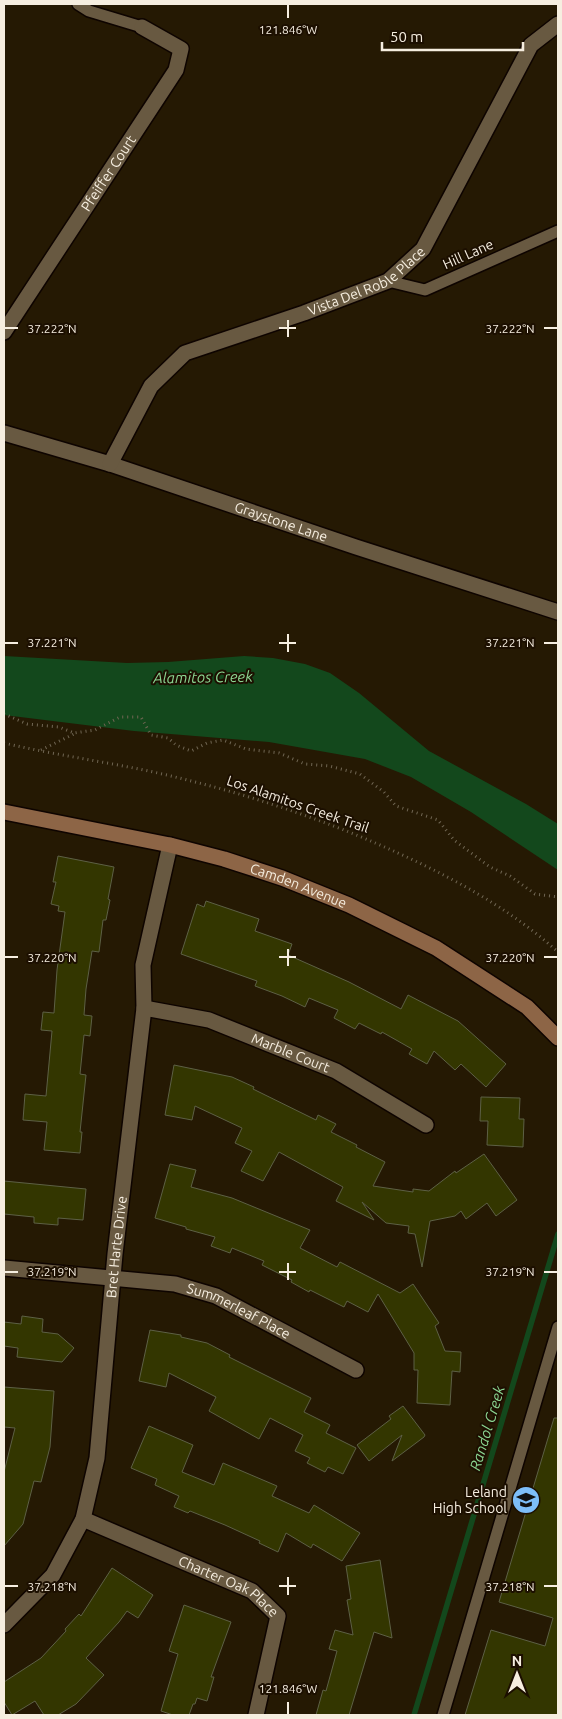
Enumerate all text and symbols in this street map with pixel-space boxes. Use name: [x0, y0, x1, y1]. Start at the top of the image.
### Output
scale bar: [382, 20, 523, 52]
text: 121.846°W: [259, 23, 317, 36]
text: 50 m: [390, 28, 423, 45]
street label: Pfeiffer Court: [78, 132, 139, 214]
street label: Hill Lane: [440, 236, 496, 272]
street label: Vista Del Roble Place: [306, 243, 428, 319]
text: 37.222°N: [27, 322, 77, 335]
text: 37.222°N: [485, 322, 535, 335]
street label: Graystone Lane: [232, 499, 330, 545]
text: 37.221°N: [27, 636, 77, 649]
text: 37.221°N: [485, 636, 535, 649]
water label: Alamitos Creek: [152, 668, 253, 686]
street label: Los Alamitos Creek Trail: [225, 772, 372, 836]
street label: Camden Avenue: [248, 860, 349, 911]
text: 37.220°N: [27, 951, 77, 964]
text: 37.220°N: [485, 951, 535, 964]
street label: Marble Court: [249, 1030, 333, 1076]
street label: Bret Harte Drive: [103, 1195, 130, 1299]
text: 37.219°N: [27, 1265, 77, 1278]
text: 37.219°N: [485, 1265, 535, 1278]
street label: Summerleaf Place: [185, 1280, 293, 1342]
water label: Randol Creek: [466, 1383, 508, 1472]
place label: Leland High School: [433, 1484, 507, 1516]
school or university icon: Leland High School: [511, 1485, 541, 1515]
street label: Charter Oak Place: [176, 1553, 282, 1620]
text: 37.218°N: [27, 1580, 77, 1593]
text: 37.218°N: [485, 1580, 535, 1593]
north arrow: [492, 1649, 542, 1699]
text: N: [512, 1653, 522, 1669]
text: 121.846°W: [259, 1682, 317, 1695]

